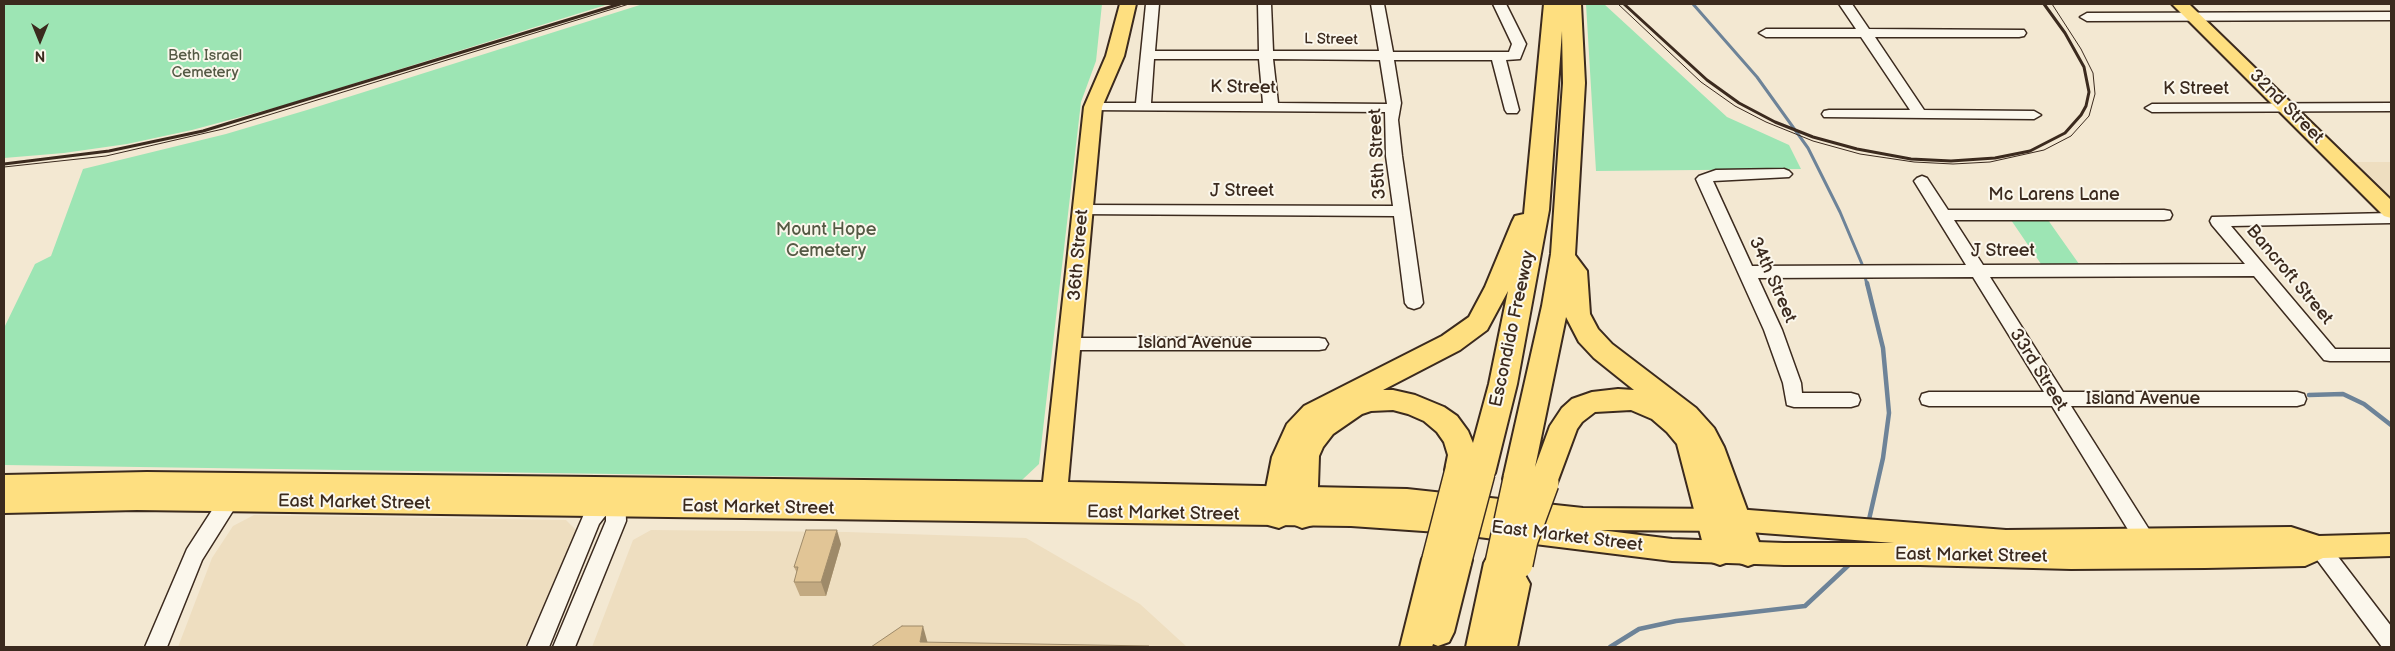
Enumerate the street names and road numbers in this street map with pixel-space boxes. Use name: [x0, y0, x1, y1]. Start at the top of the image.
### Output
street label: L Street: [1304, 31, 1358, 49]
street label: 32nd Street: [2244, 65, 2328, 149]
street label: K Street: [1210, 77, 1276, 99]
street label: K Street: [2163, 78, 2229, 100]
street label: 35th Street: [1365, 108, 1391, 200]
street label: J Street: [1210, 180, 1274, 202]
street label: Mc Larens Lane: [1988, 184, 2120, 206]
street label: 36th Street: [1064, 208, 1094, 302]
street label: Bancroft Street: [2241, 221, 2337, 329]
street label: 34th Street: [1743, 234, 1801, 326]
street label: J Street: [1971, 240, 2035, 262]
street label: Escondido Freeway: [1486, 249, 1540, 409]
street label: 33rd Street: [2004, 325, 2072, 415]
street label: Island Avenue: [1138, 332, 1252, 354]
street label: Island Avenue: [2086, 388, 2200, 410]
street label: East Market Street: [278, 491, 430, 515]
street label: East Market Street: [682, 496, 834, 520]
street label: East Market Street: [1087, 502, 1239, 526]
street label: East Market Street: [1490, 517, 1644, 557]
street label: East Market Street: [1895, 544, 2047, 568]

